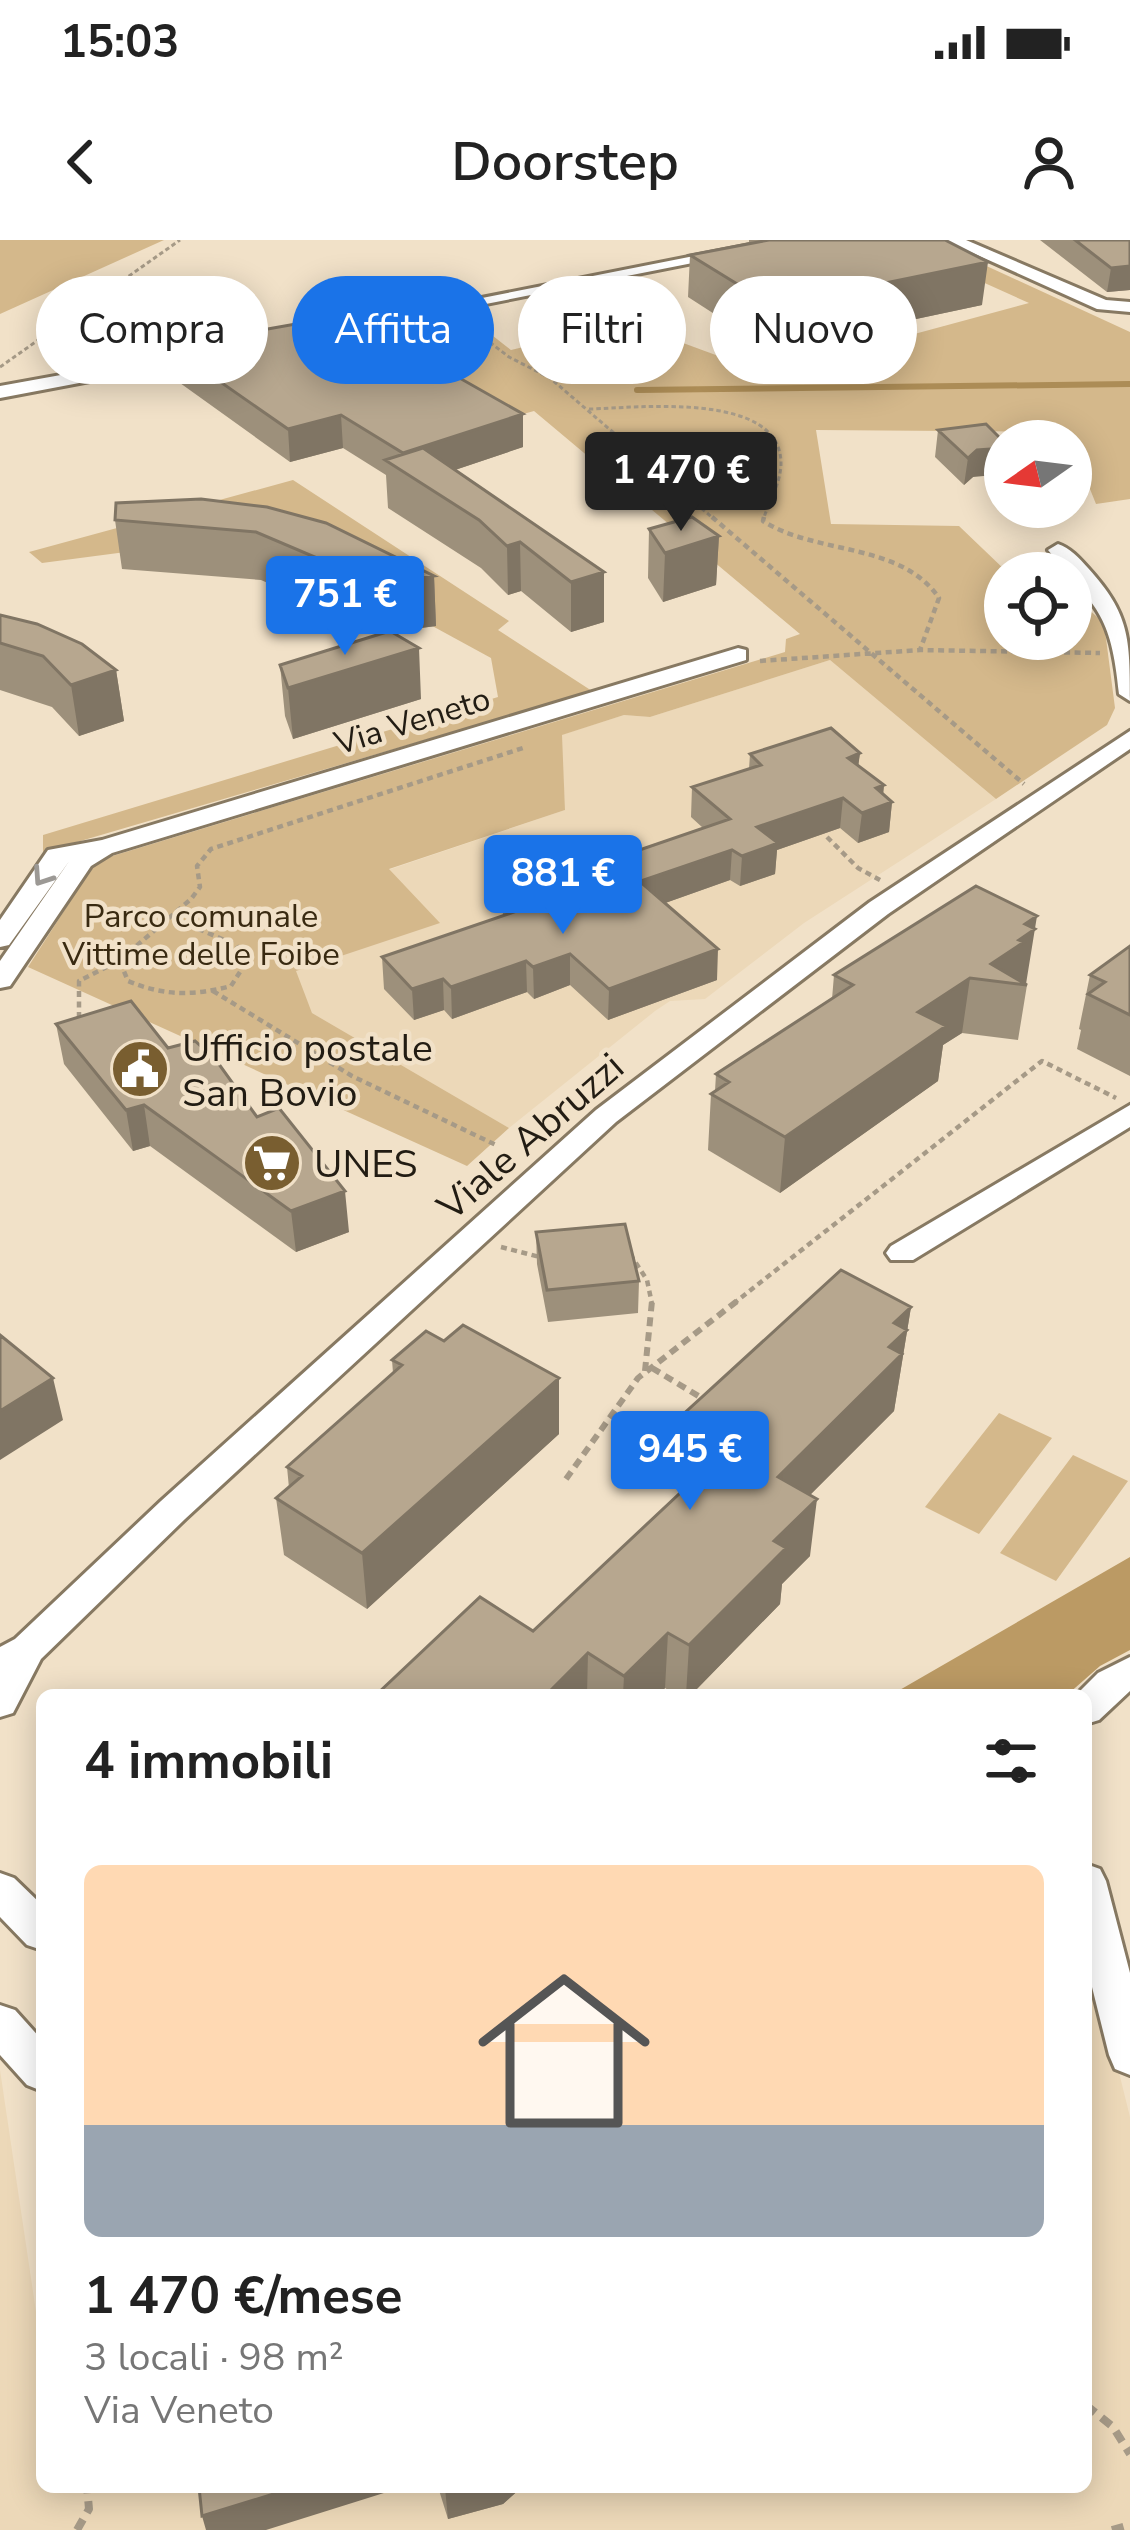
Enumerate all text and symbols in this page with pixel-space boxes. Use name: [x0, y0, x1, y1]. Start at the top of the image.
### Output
text: 15:03: [60, 12, 179, 73]
text: Doorstep: [451, 125, 679, 199]
icon: back: [48, 129, 114, 195]
icon: person: [1016, 129, 1082, 195]
chip: Compra: [36, 276, 268, 384]
chip: Affitta: [292, 276, 494, 384]
chip: Filtri: [518, 276, 686, 384]
chip: Nuovo: [710, 276, 917, 384]
north arrow: [984, 420, 1092, 528]
map controls: [984, 420, 1092, 660]
pin: 1 470 €: [570, 432, 792, 534]
text: 1 470 €: [612, 444, 750, 497]
button: locate: [984, 552, 1092, 660]
pin: 751 €: [261, 556, 429, 658]
text: 751 €: [293, 568, 397, 621]
street label: Via Veneto: [328, 676, 496, 767]
pin: 881 €: [479, 835, 647, 937]
text: 881 €: [511, 847, 615, 900]
one-way arrow: [34, 864, 56, 886]
park label: Parco comunale Vittime delle Foibe: [61, 894, 340, 977]
place label: Ufficio postale San Bovio: [182, 1022, 433, 1120]
public building icon: Ufficio postale San Bovio: [109, 1038, 171, 1100]
street label: Viale Abruzzi: [426, 1041, 635, 1234]
supermarket icon: UNES: [241, 1132, 303, 1194]
place label: UNES: [314, 1138, 418, 1191]
pin: 945 €: [606, 1411, 774, 1513]
text: 945 €: [638, 1423, 742, 1476]
text: 4 immobili: [84, 1726, 333, 1796]
icon: filters: [978, 1728, 1044, 1794]
icon: home: [456, 1943, 672, 2159]
text: 1 470 €/mese: [84, 2261, 402, 2331]
text: 3 locali · 98 m²: [84, 2331, 344, 2384]
text: Via Veneto: [84, 2384, 274, 2437]

